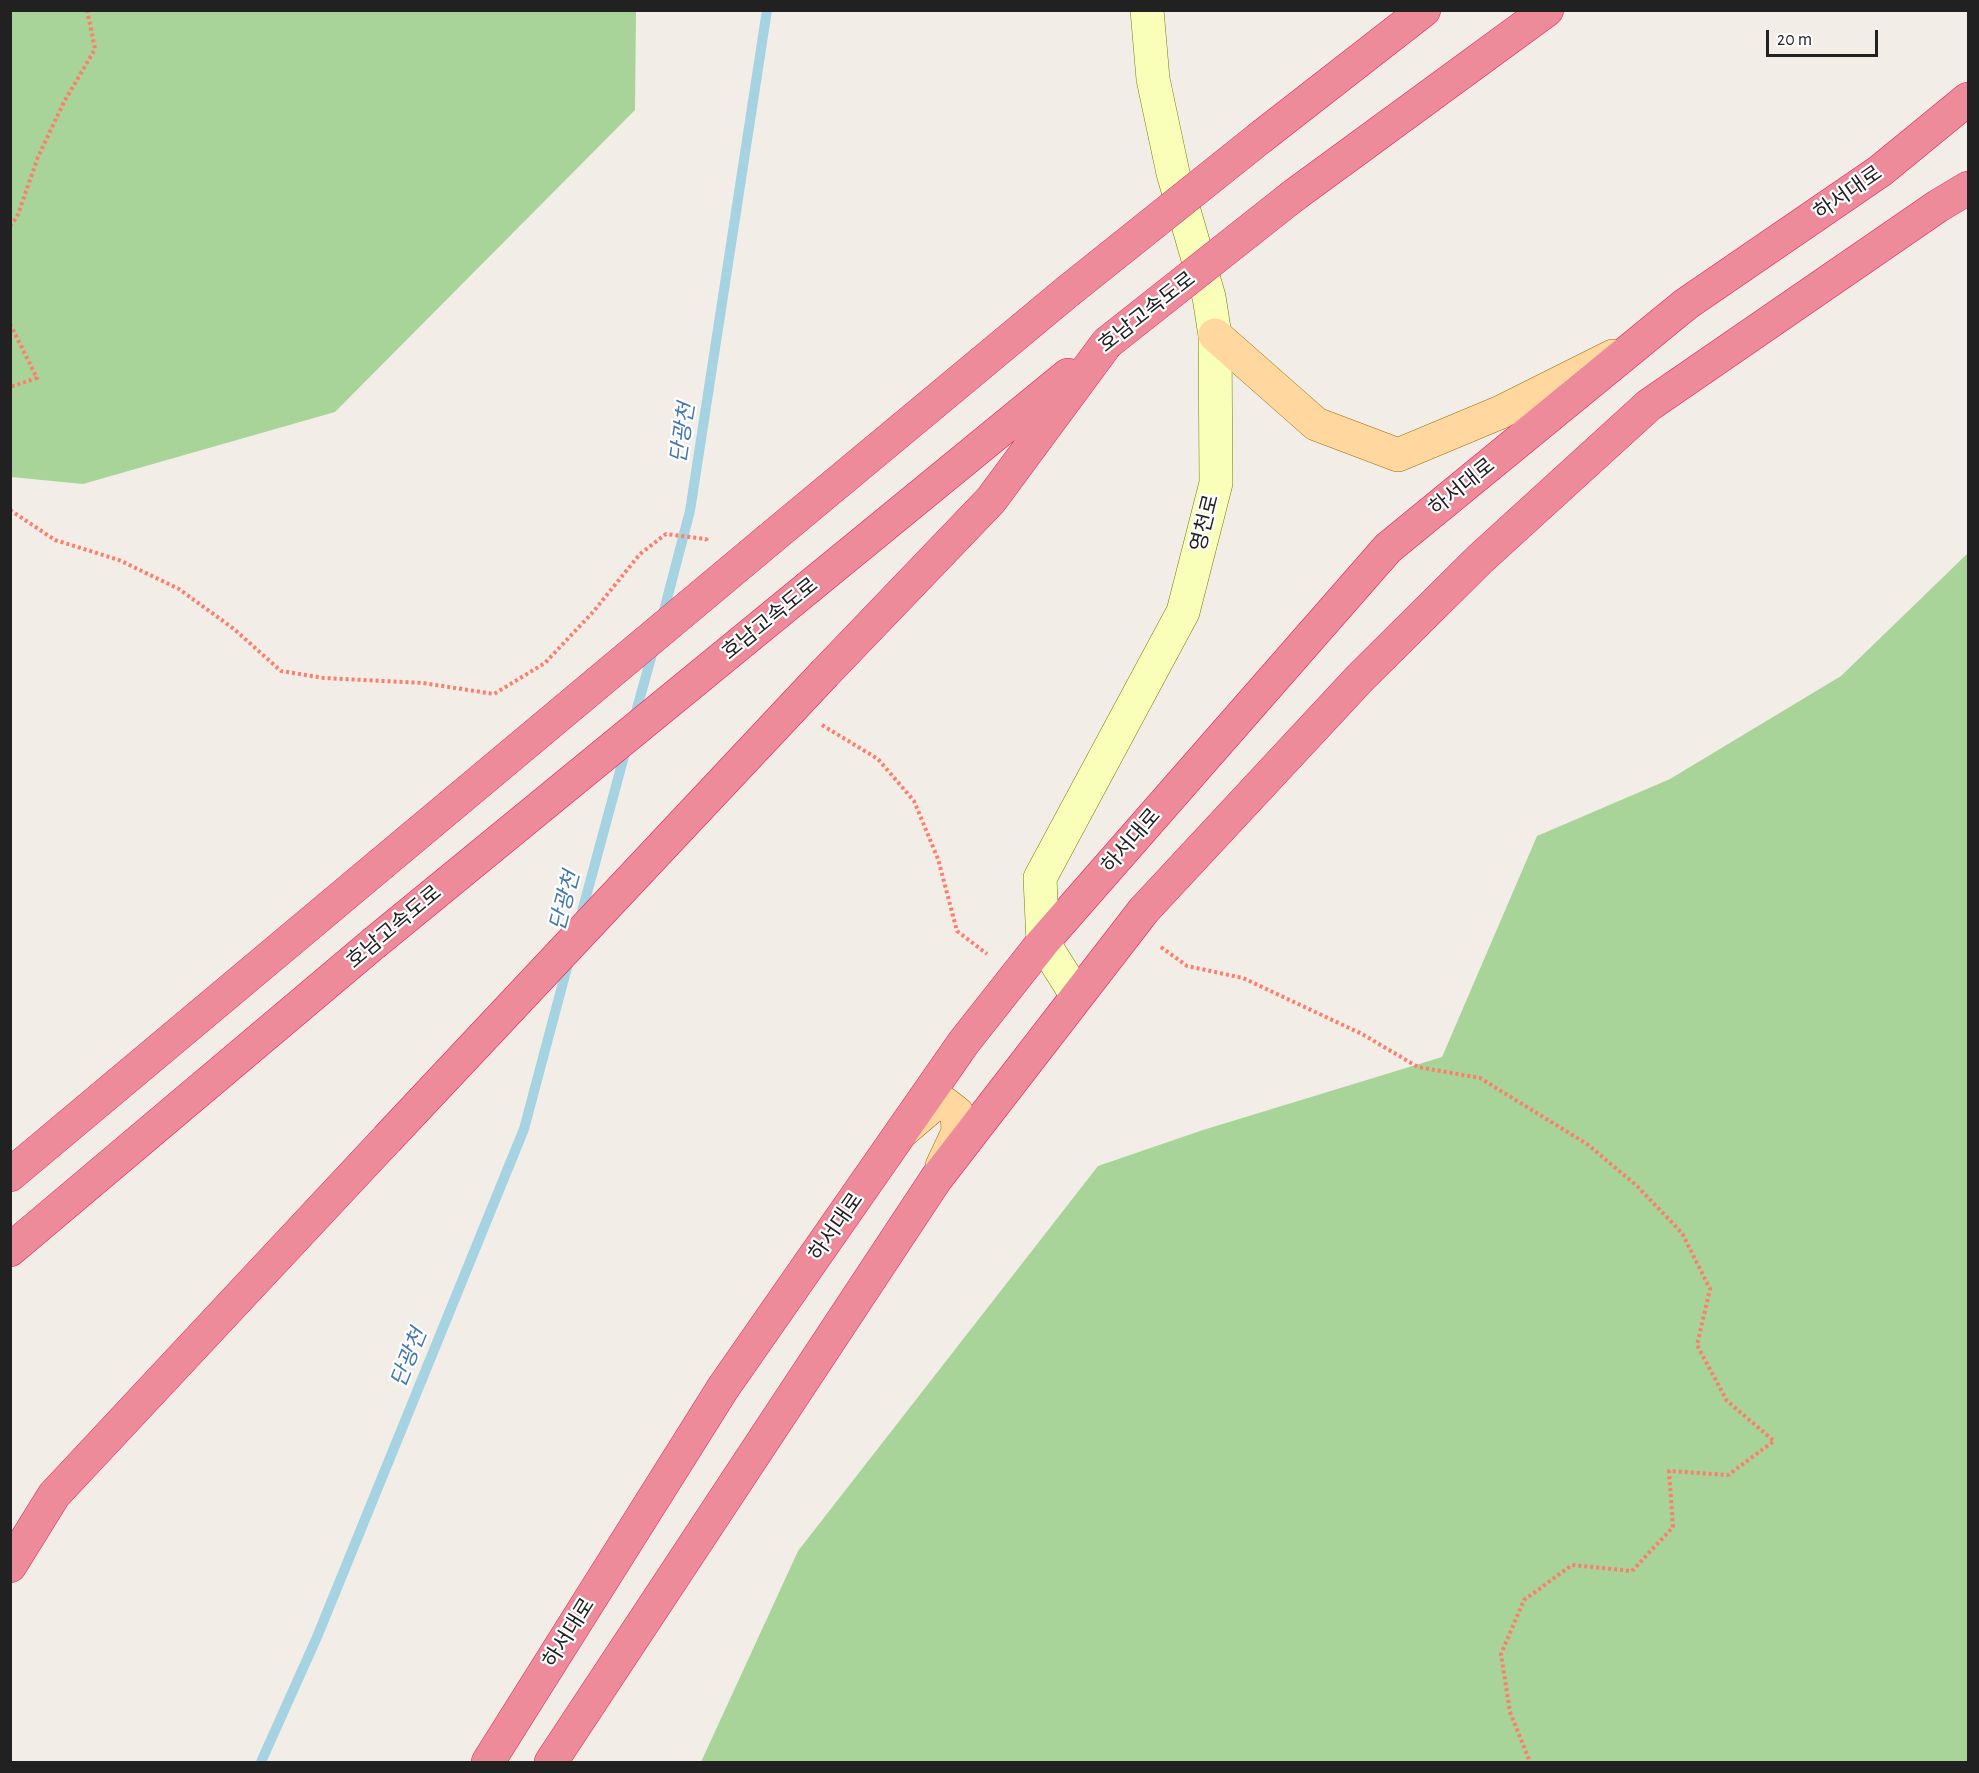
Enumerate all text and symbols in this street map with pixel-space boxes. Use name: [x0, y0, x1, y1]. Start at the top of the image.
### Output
scale bar: [1769, 18, 1882, 56]
text: 20 m: [1777, 31, 1812, 49]
street label: 하서대로: [1809, 161, 1887, 225]
street label: 호남고속도로: [1094, 266, 1200, 358]
water label: 단광천: [665, 401, 701, 465]
street label: 하서대로: [1424, 453, 1500, 521]
street label: 영천로: [1186, 492, 1224, 554]
street label: 호남고속도로: [717, 573, 823, 665]
street label: 하서대로: [1096, 804, 1166, 878]
water label: 단광천: [544, 868, 586, 934]
street label: 호남고속도로: [342, 880, 446, 974]
street label: 하서대로: [804, 1188, 868, 1266]
water label: 단광천: [385, 1325, 433, 1391]
street label: 하서대로: [538, 1594, 600, 1672]

